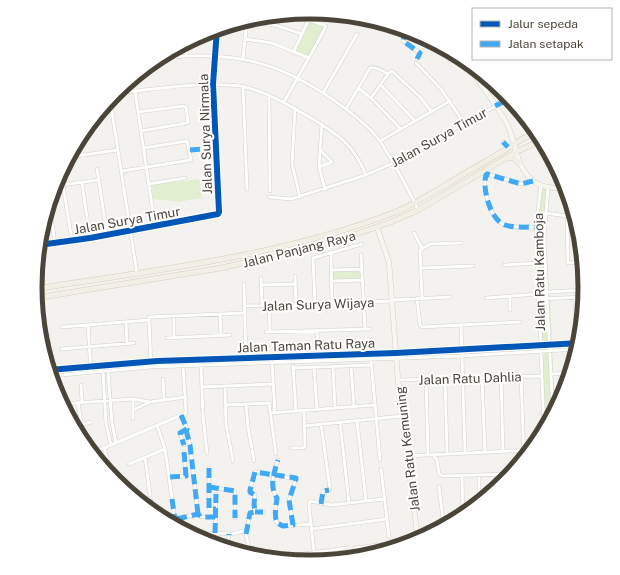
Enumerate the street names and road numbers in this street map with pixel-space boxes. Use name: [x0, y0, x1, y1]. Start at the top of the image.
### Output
street label: Jalan Surya Nirmala: [196, 74, 215, 194]
street label: Jalan Surya Timur: [389, 105, 490, 170]
street label: Jalan Surya Timur: [73, 204, 181, 237]
street label: Jalan Ratu Kamboja: [531, 213, 548, 331]
street label: Jalan Panjang Raya: [241, 228, 357, 271]
street label: Jalan Surya Wijaya: [262, 295, 374, 314]
street label: Jalan Taman Ratu Raya: [237, 336, 375, 355]
street label: Jalan Ratu Dahlia: [418, 369, 522, 388]
street label: Jalan Ratu Kemuning: [392, 385, 423, 513]

